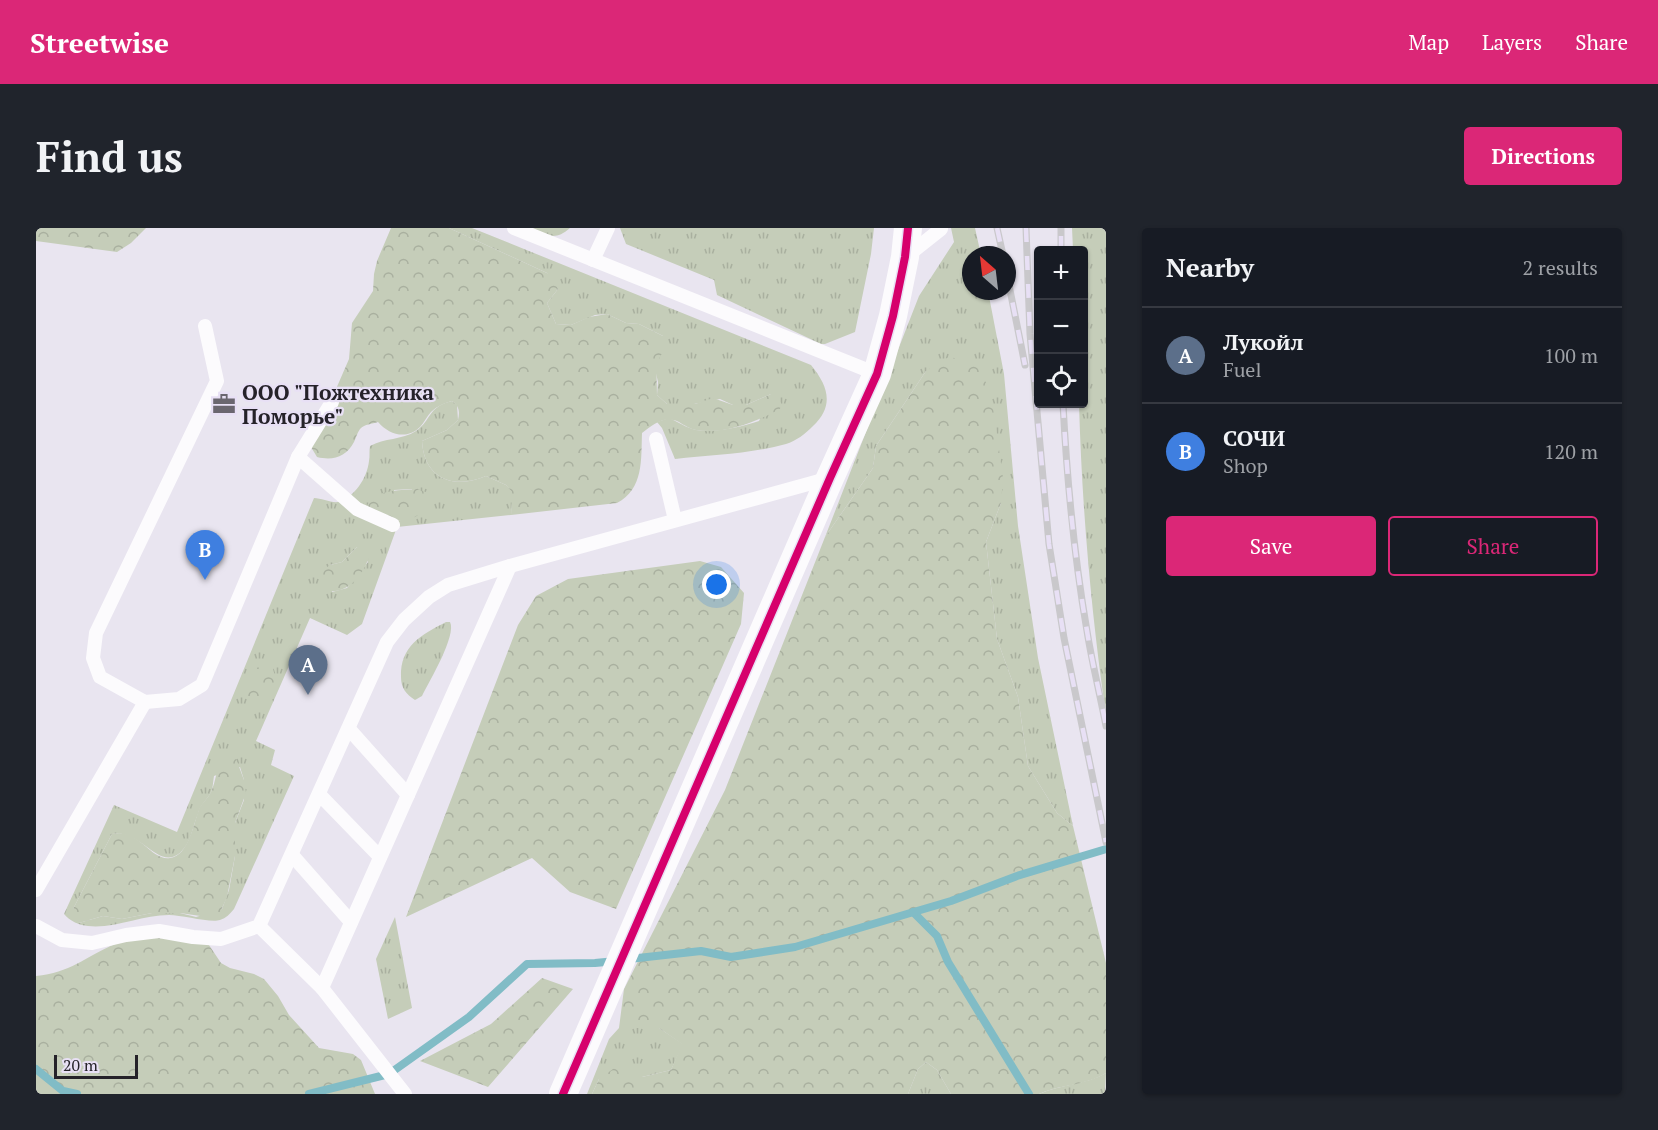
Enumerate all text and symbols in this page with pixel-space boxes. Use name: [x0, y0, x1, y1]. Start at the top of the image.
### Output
text: Streetwise: [30, 24, 169, 61]
text: Map: [1408, 28, 1449, 56]
text: Layers: [1482, 28, 1542, 56]
text: Share: [1575, 28, 1628, 56]
button: Directions: [1464, 127, 1622, 185]
text: Find us: [36, 128, 183, 184]
north arrow: [962, 246, 1016, 300]
map controls: [1034, 246, 1088, 408]
button: +: [1034, 246, 1088, 300]
text: Nearby: [1166, 250, 1254, 284]
text: 2 results: [1523, 254, 1598, 281]
button: −: [1034, 300, 1088, 354]
text: Лукойл: [1223, 327, 1304, 356]
text: A: [1178, 342, 1193, 369]
text: 100 m: [1544, 342, 1598, 369]
button: locate: [1034, 354, 1088, 408]
text: Fuel: [1223, 356, 1261, 383]
place label: ООО "Пожтехника Поморье": [242, 378, 434, 430]
office icon: ООО "Пожтехника Поморье": [211, 391, 237, 417]
text: СОЧИ: [1223, 423, 1285, 452]
text: B: [1179, 438, 1192, 465]
text: 120 m: [1544, 438, 1598, 465]
text: Shop: [1223, 452, 1268, 479]
button: Save: [1166, 516, 1376, 576]
button: Share: [1388, 516, 1598, 576]
pin: B: [186, 530, 224, 580]
your location: [702, 570, 731, 599]
pin: A: [288, 646, 328, 695]
scale bar: [54, 1052, 138, 1080]
text: 20 m: [63, 1054, 98, 1076]

